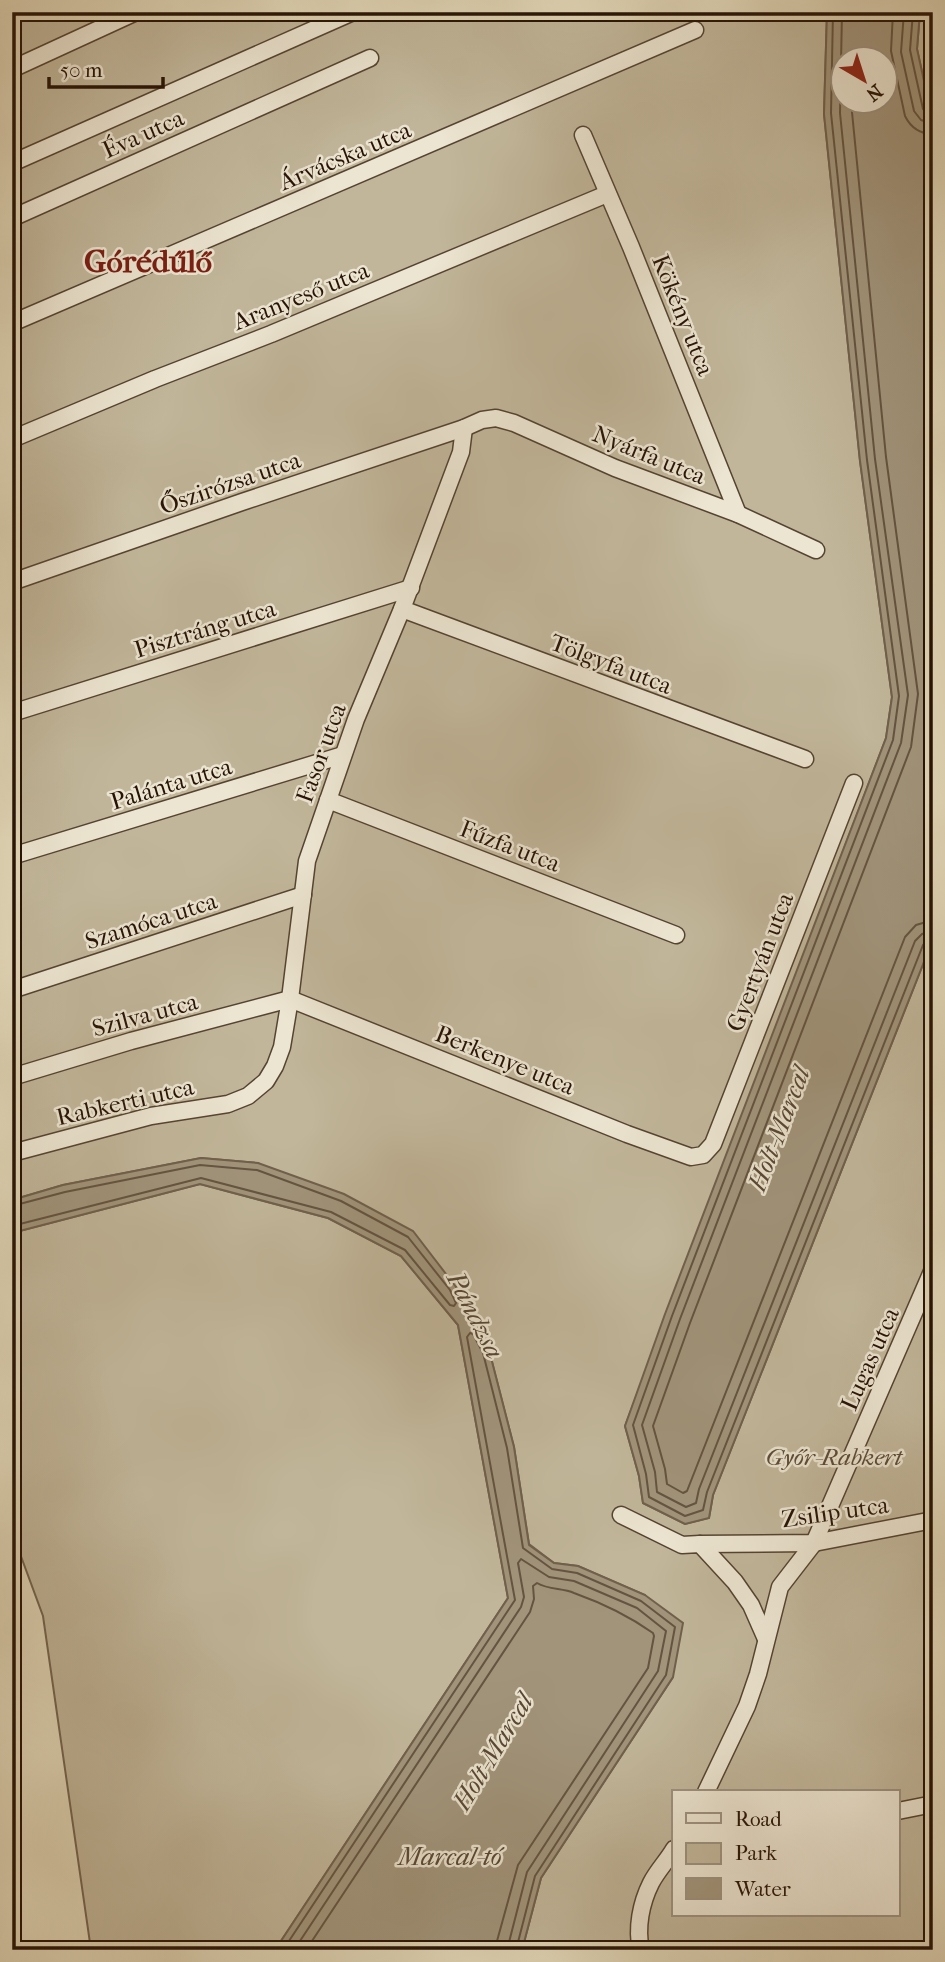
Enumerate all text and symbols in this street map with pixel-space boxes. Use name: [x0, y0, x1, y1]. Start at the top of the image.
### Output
scale bar: [49, 46, 163, 90]
north arrow: [830, 46, 900, 116]
text: 50 m: [60, 58, 103, 82]
text: N: [861, 79, 887, 106]
street label: Éva utca: [98, 102, 189, 164]
street label: Árvácska utca: [274, 114, 416, 197]
district label: Górédűlő: [84, 243, 213, 280]
street label: Kökény utca: [646, 251, 720, 380]
street label: Aranyeső utca: [228, 256, 374, 336]
street label: Nyárfa utca: [588, 420, 710, 491]
street label: Őszirózsa utca: [156, 445, 305, 520]
street label: Pisztráng utca: [131, 594, 280, 664]
street label: Tölgyfa utca: [546, 628, 677, 700]
street label: Fasor utca: [290, 699, 352, 807]
street label: Palánta utca: [107, 752, 236, 816]
street label: Fűzfa utca: [456, 814, 565, 878]
street label: Szamóca utca: [82, 886, 221, 955]
street label: Gyertyán utca: [721, 888, 800, 1035]
street label: Szilva utca: [89, 987, 202, 1043]
street label: Berkenye utca: [431, 1019, 579, 1101]
water label: Holt-Marcal: [741, 1060, 818, 1196]
street label: Rabkerti utca: [54, 1072, 197, 1131]
water label: Pándzsa: [439, 1265, 510, 1364]
street label: Lugas utca: [835, 1302, 905, 1415]
park label: Győr-Rabkert: [766, 1443, 904, 1471]
street label: Zsilip utca: [780, 1491, 891, 1533]
water label: Holt-Marcal: [446, 1686, 541, 1817]
legend: [672, 1790, 900, 1916]
text: Road: [735, 1807, 782, 1831]
water label: Marcal-tó: [396, 1841, 505, 1872]
text: Park: [735, 1841, 777, 1865]
text: Water: [734, 1877, 791, 1901]

